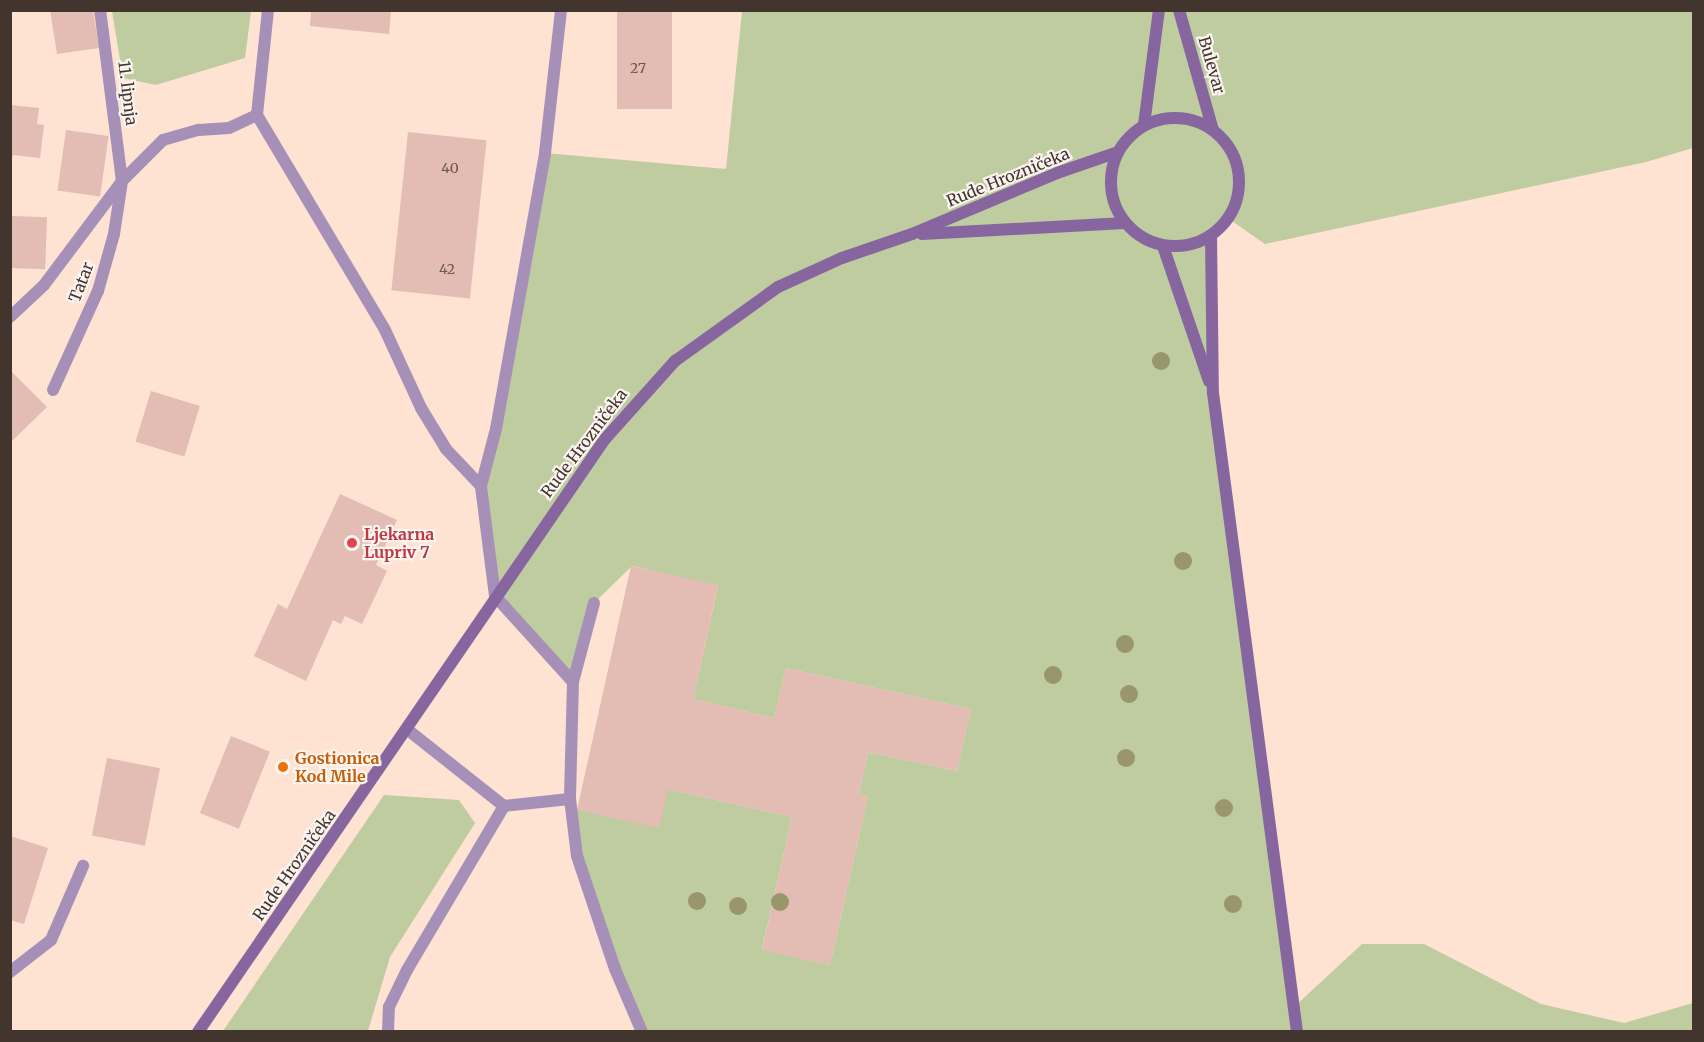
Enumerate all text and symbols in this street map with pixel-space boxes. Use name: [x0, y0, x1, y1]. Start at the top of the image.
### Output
street label: Bulevar: [1195, 34, 1229, 96]
street label: 11. lipnja: [115, 60, 141, 126]
house number: 27: [630, 60, 646, 76]
street label: Rude Hrozničeka: [944, 144, 1072, 210]
house number: 40: [441, 160, 459, 176]
street label: Tatar: [65, 259, 97, 305]
house number: 42: [439, 261, 455, 277]
street label: Rude Hrozničeka: [537, 385, 631, 501]
place label: Ljekarna Lupriv 7: [364, 524, 434, 562]
marker: Ljekarna Lupriv 7: [345, 536, 359, 550]
place label: Gostionica Kod Mile: [295, 748, 380, 786]
marker: Gostionica Kod Mile: [276, 760, 290, 774]
street label: Rude Hrozničeka: [249, 806, 339, 924]

